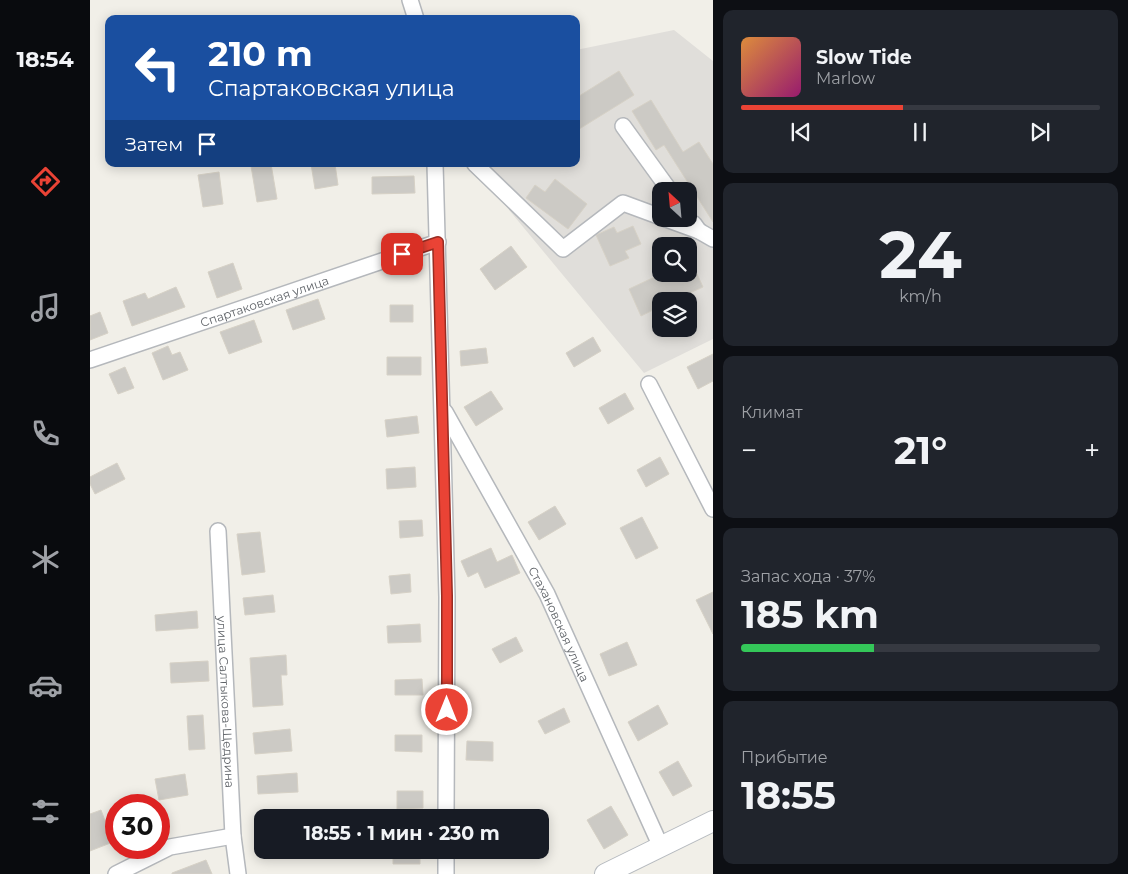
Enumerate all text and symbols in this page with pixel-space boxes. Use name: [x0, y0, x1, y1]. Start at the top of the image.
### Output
text: 210 m: [208, 32, 313, 75]
icon: left: [125, 35, 190, 100]
text: 18:54: [16, 46, 74, 73]
text: Slow Tide: [816, 46, 912, 69]
text: Marlow: [816, 69, 875, 88]
text: Спартаковская улица: [208, 75, 455, 102]
icon: previous: [787, 118, 815, 146]
icon: pause: [906, 118, 934, 146]
icon: next: [1026, 118, 1054, 146]
icon: arrive: [193, 130, 221, 158]
text: Затем: [125, 133, 183, 156]
icon: directions: [28, 164, 63, 199]
north arrow: [652, 182, 698, 228]
map controls: [652, 182, 697, 337]
text: 24: [879, 215, 962, 294]
pin: [381, 233, 423, 275]
button: search: [652, 237, 697, 282]
icon: arrive: [388, 240, 416, 268]
street label: Спартаковская улица: [198, 272, 330, 330]
text: km/h: [899, 287, 942, 306]
icon: music: [28, 290, 63, 325]
button: layers: [652, 292, 697, 337]
text: Климат: [741, 403, 803, 422]
icon: phone: [28, 416, 63, 451]
text: 21°: [894, 427, 947, 474]
text: −: [741, 433, 757, 467]
text: +: [1084, 433, 1100, 467]
icon: climate: [28, 542, 63, 577]
street label: Стахановская улица: [525, 564, 593, 684]
text: Запас хода · 37%: [741, 567, 876, 586]
text: 185 km: [741, 591, 879, 638]
street label: улица Салтыкова-Щедрина: [215, 614, 238, 788]
icon: car: [28, 668, 63, 703]
position arrow: [420, 683, 472, 735]
text: Прибытие: [741, 748, 828, 767]
text: 18:55: [741, 772, 836, 819]
icon: filters: [28, 794, 63, 829]
speed limit sign: 30: [105, 794, 170, 859]
text: 18:55 · 1 мин · 230 m: [303, 822, 500, 845]

